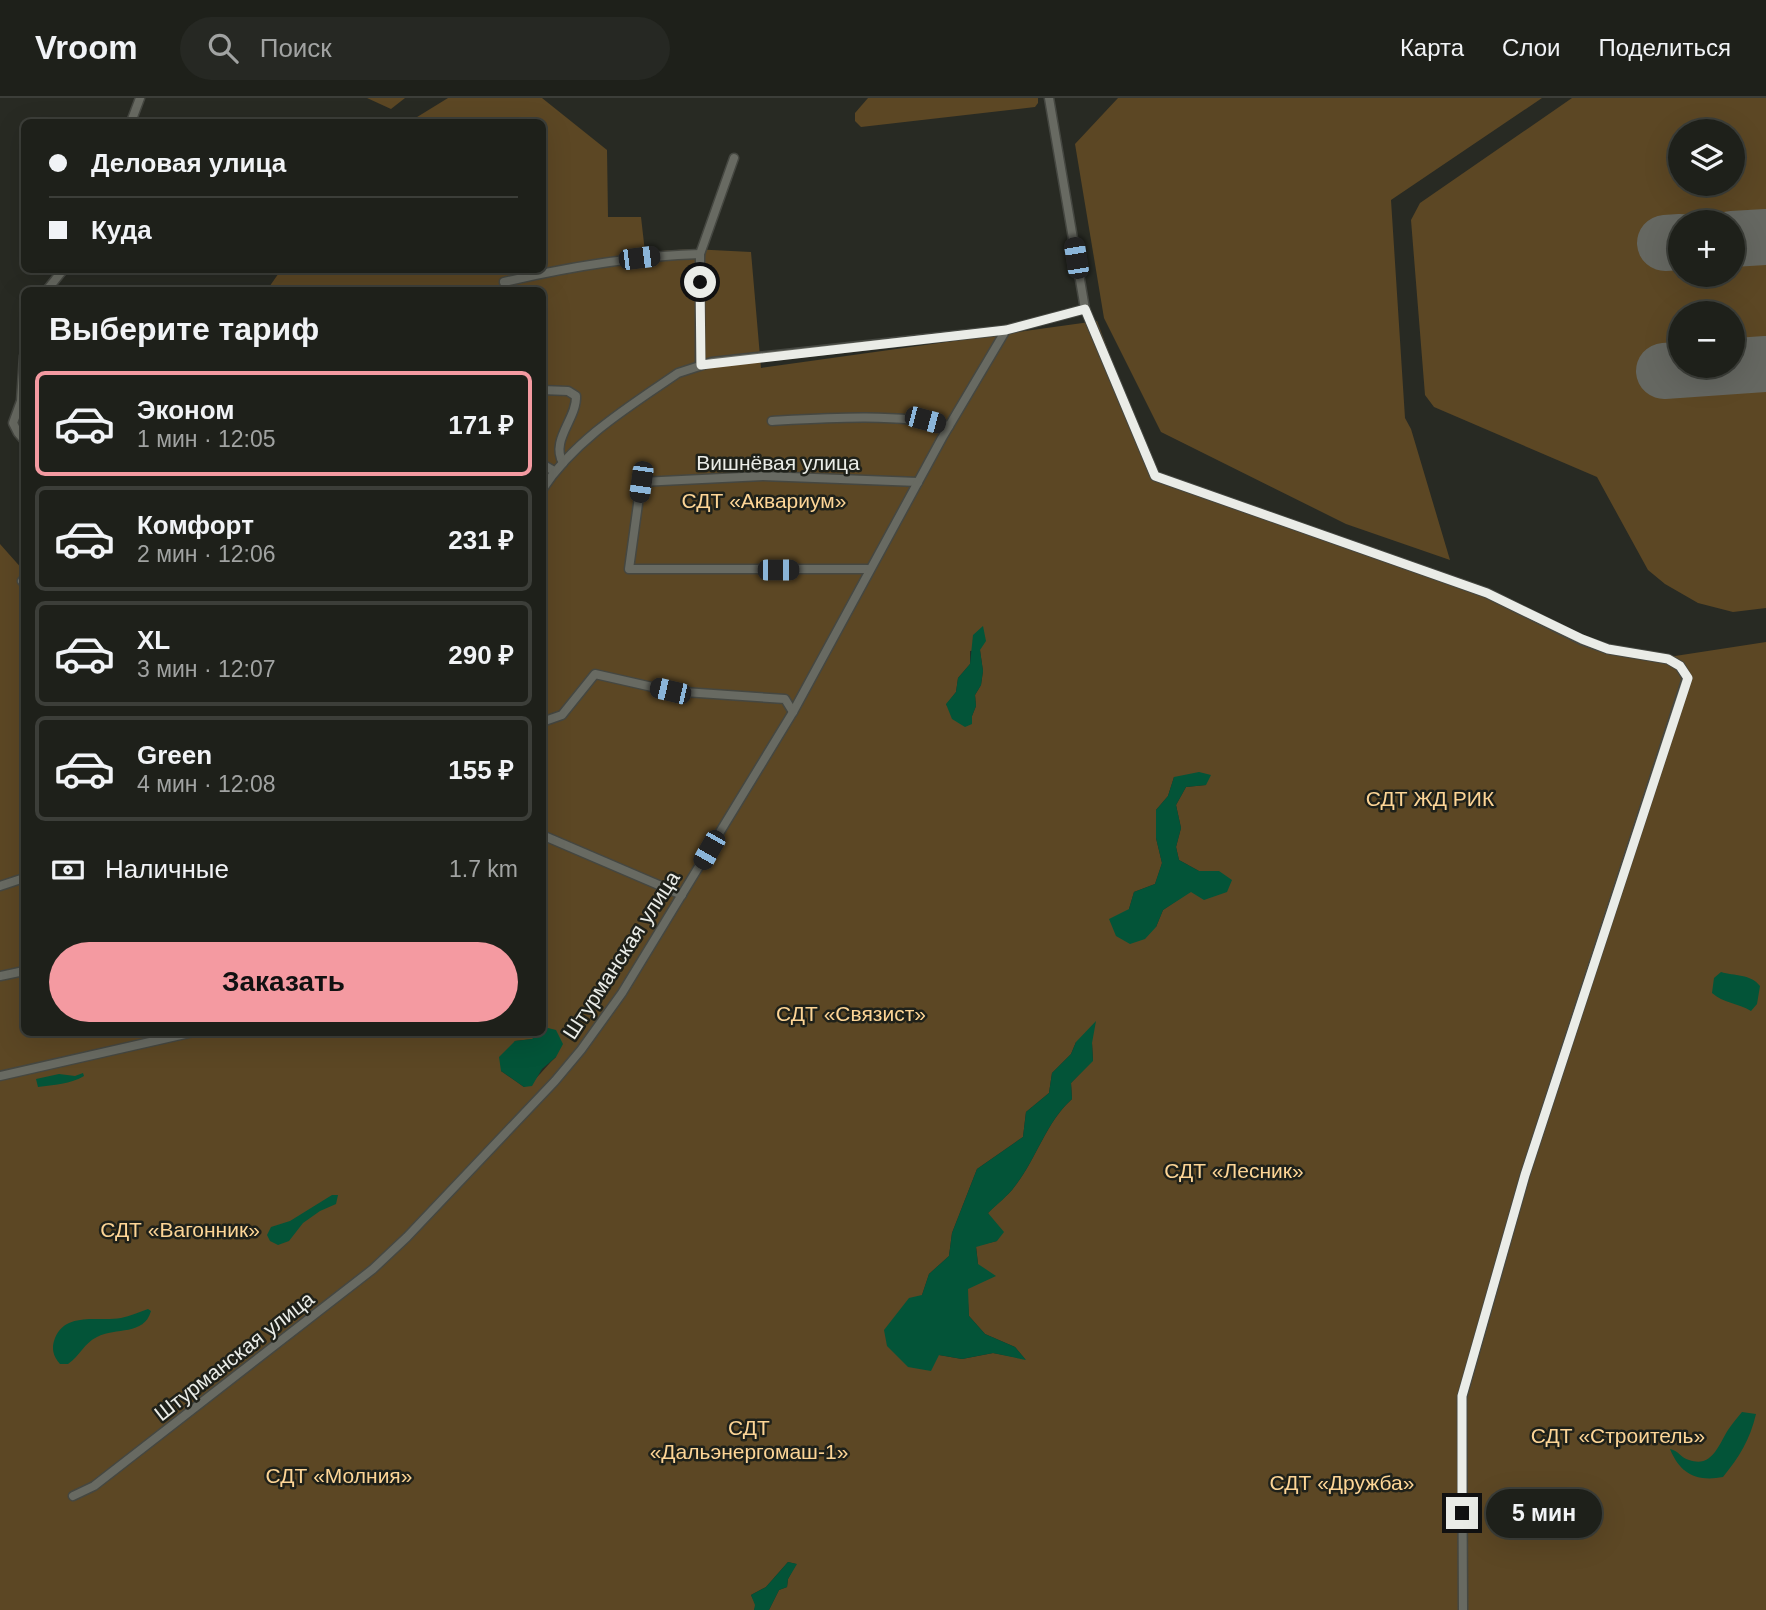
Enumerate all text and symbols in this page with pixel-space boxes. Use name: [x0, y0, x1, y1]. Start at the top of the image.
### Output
search box: [180, 17, 670, 80]
text: Vroom: [35, 29, 138, 66]
icon: search: [204, 29, 242, 67]
text: Поиск: [260, 33, 332, 63]
text: Карта: [1400, 34, 1464, 61]
text: Слои: [1502, 34, 1560, 61]
text: Поделиться: [1598, 34, 1731, 61]
map controls: [1668, 119, 1745, 378]
button: layers: [1668, 119, 1745, 196]
text: Деловая улица: [91, 148, 286, 178]
button: +: [1668, 210, 1745, 287]
text: Куда: [91, 215, 152, 245]
car: [1063, 236, 1090, 280]
car: [617, 245, 662, 271]
route start: [684, 266, 716, 298]
button: −: [1668, 301, 1745, 378]
text: Выберите тариф: [49, 311, 319, 347]
icon: car: [53, 392, 116, 455]
text: Эконом: [137, 395, 235, 425]
car: [902, 404, 949, 436]
text: 171 ₽: [448, 410, 514, 440]
text: 1 мин · 12:05: [137, 426, 276, 452]
street label: Вишнёвая улица: [696, 451, 860, 474]
car: [628, 460, 655, 504]
park label: СДТ «Аквариум»: [682, 489, 846, 512]
icon: car: [53, 507, 116, 570]
text: Комфорт: [137, 510, 254, 540]
text: 231 ₽: [448, 525, 514, 555]
text: 2 мин · 12:06: [137, 541, 276, 567]
car: [758, 560, 800, 581]
icon: car: [53, 622, 116, 685]
text: XL: [137, 625, 170, 655]
text: 290 ₽: [448, 640, 514, 670]
text: 3 мин · 12:07: [137, 656, 276, 682]
car: [648, 676, 693, 706]
icon: car: [53, 737, 116, 800]
text: Green: [137, 740, 212, 770]
text: 155 ₽: [448, 755, 514, 785]
text: 4 мин · 12:08: [137, 771, 276, 797]
park label: СДТ ЖД РИК: [1366, 787, 1495, 810]
car: [690, 827, 729, 873]
icon: cash: [49, 851, 87, 889]
text: Наличные: [105, 854, 229, 884]
text: 1.7 km: [449, 856, 518, 882]
street label: Штурманская улица: [558, 866, 684, 1043]
button: Заказать: [49, 942, 518, 1022]
park label: СДТ «Связист»: [776, 1002, 926, 1025]
park label: СДТ «Лесник»: [1164, 1159, 1304, 1182]
park label: СДТ «Вагонник»: [100, 1218, 260, 1241]
street label: Штурманская улица: [150, 1287, 318, 1425]
park label: СДТ «Дальэнергомаш-1»: [650, 1416, 848, 1463]
park label: СДТ «Строитель»: [1531, 1424, 1705, 1447]
park label: СДТ «Молния»: [266, 1464, 412, 1487]
park label: СДТ «Дружба»: [1270, 1471, 1414, 1494]
callout: 5 мин: [1486, 1488, 1602, 1538]
route end: [1446, 1497, 1478, 1529]
text: 5 мин: [1512, 1500, 1576, 1526]

